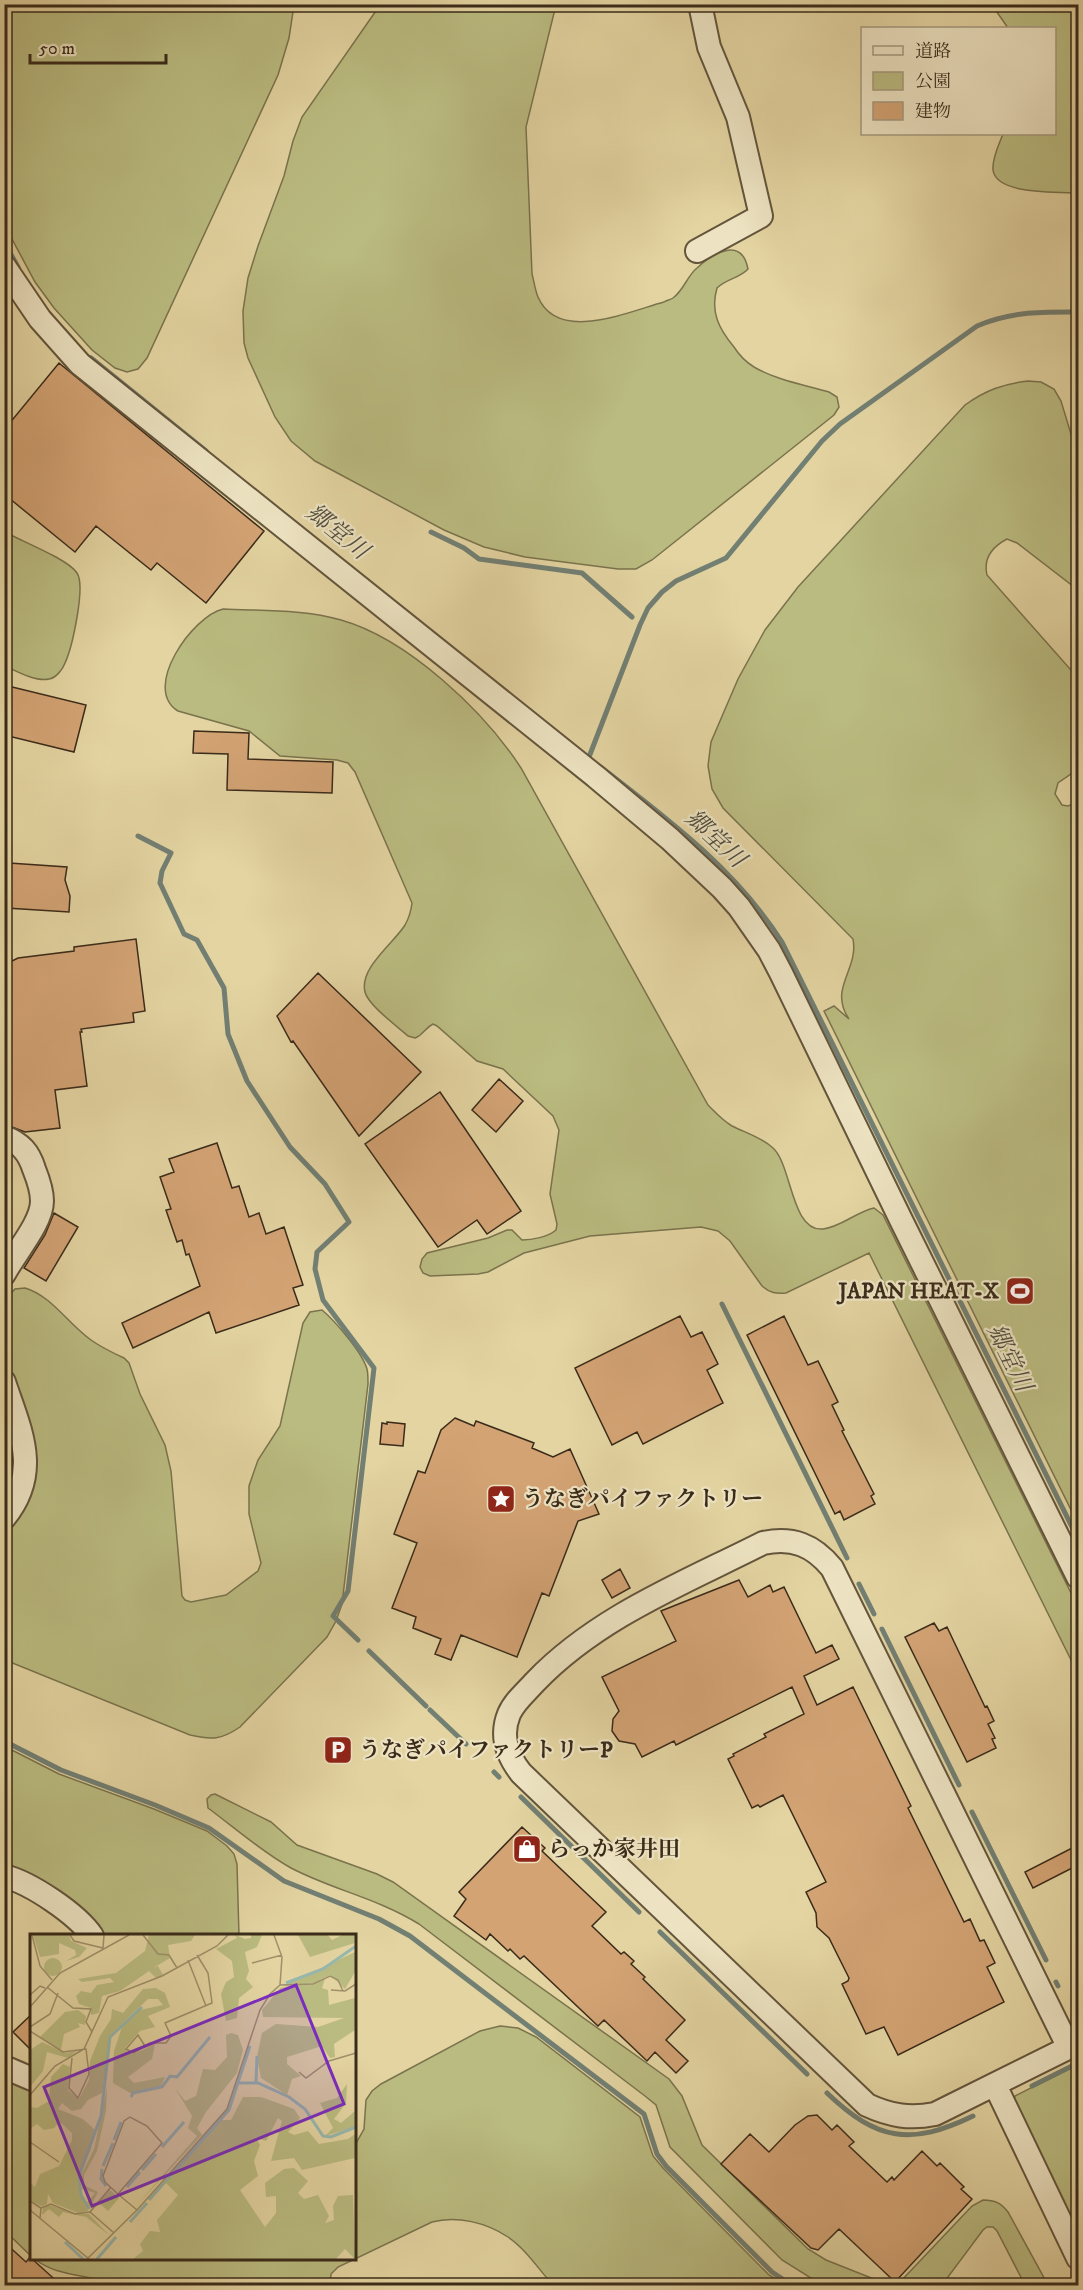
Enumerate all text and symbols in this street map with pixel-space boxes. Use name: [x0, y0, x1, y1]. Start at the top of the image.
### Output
scale bar: [30, 27, 166, 65]
legend: [861, 27, 1056, 135]
text: 50 m: [39, 38, 75, 60]
text: 道路: [915, 41, 951, 63]
text: 公園: [915, 71, 951, 93]
text: 建物: [915, 101, 951, 123]
water label: 郷堂川: [300, 498, 377, 568]
water label: 郷堂川: [678, 803, 754, 877]
sports icon: JAPAN HEAT-X: [1004, 1275, 1036, 1307]
place label: JAPAN HEAT-X: [836, 1278, 999, 1305]
water label: 郷堂川: [980, 1319, 1040, 1400]
place icon: うなぎパイファクトリー: [485, 1483, 517, 1515]
place label: うなぎパイファクトリー: [522, 1486, 763, 1513]
parking icon: うなぎパイファクトリーP: [322, 1734, 354, 1766]
place label: うなぎパイファクトリーP: [359, 1737, 613, 1764]
shop icon: らっか家井田: [511, 1833, 543, 1865]
place label: らっか家井田: [548, 1836, 680, 1863]
inset map: [30, 1934, 356, 2260]

